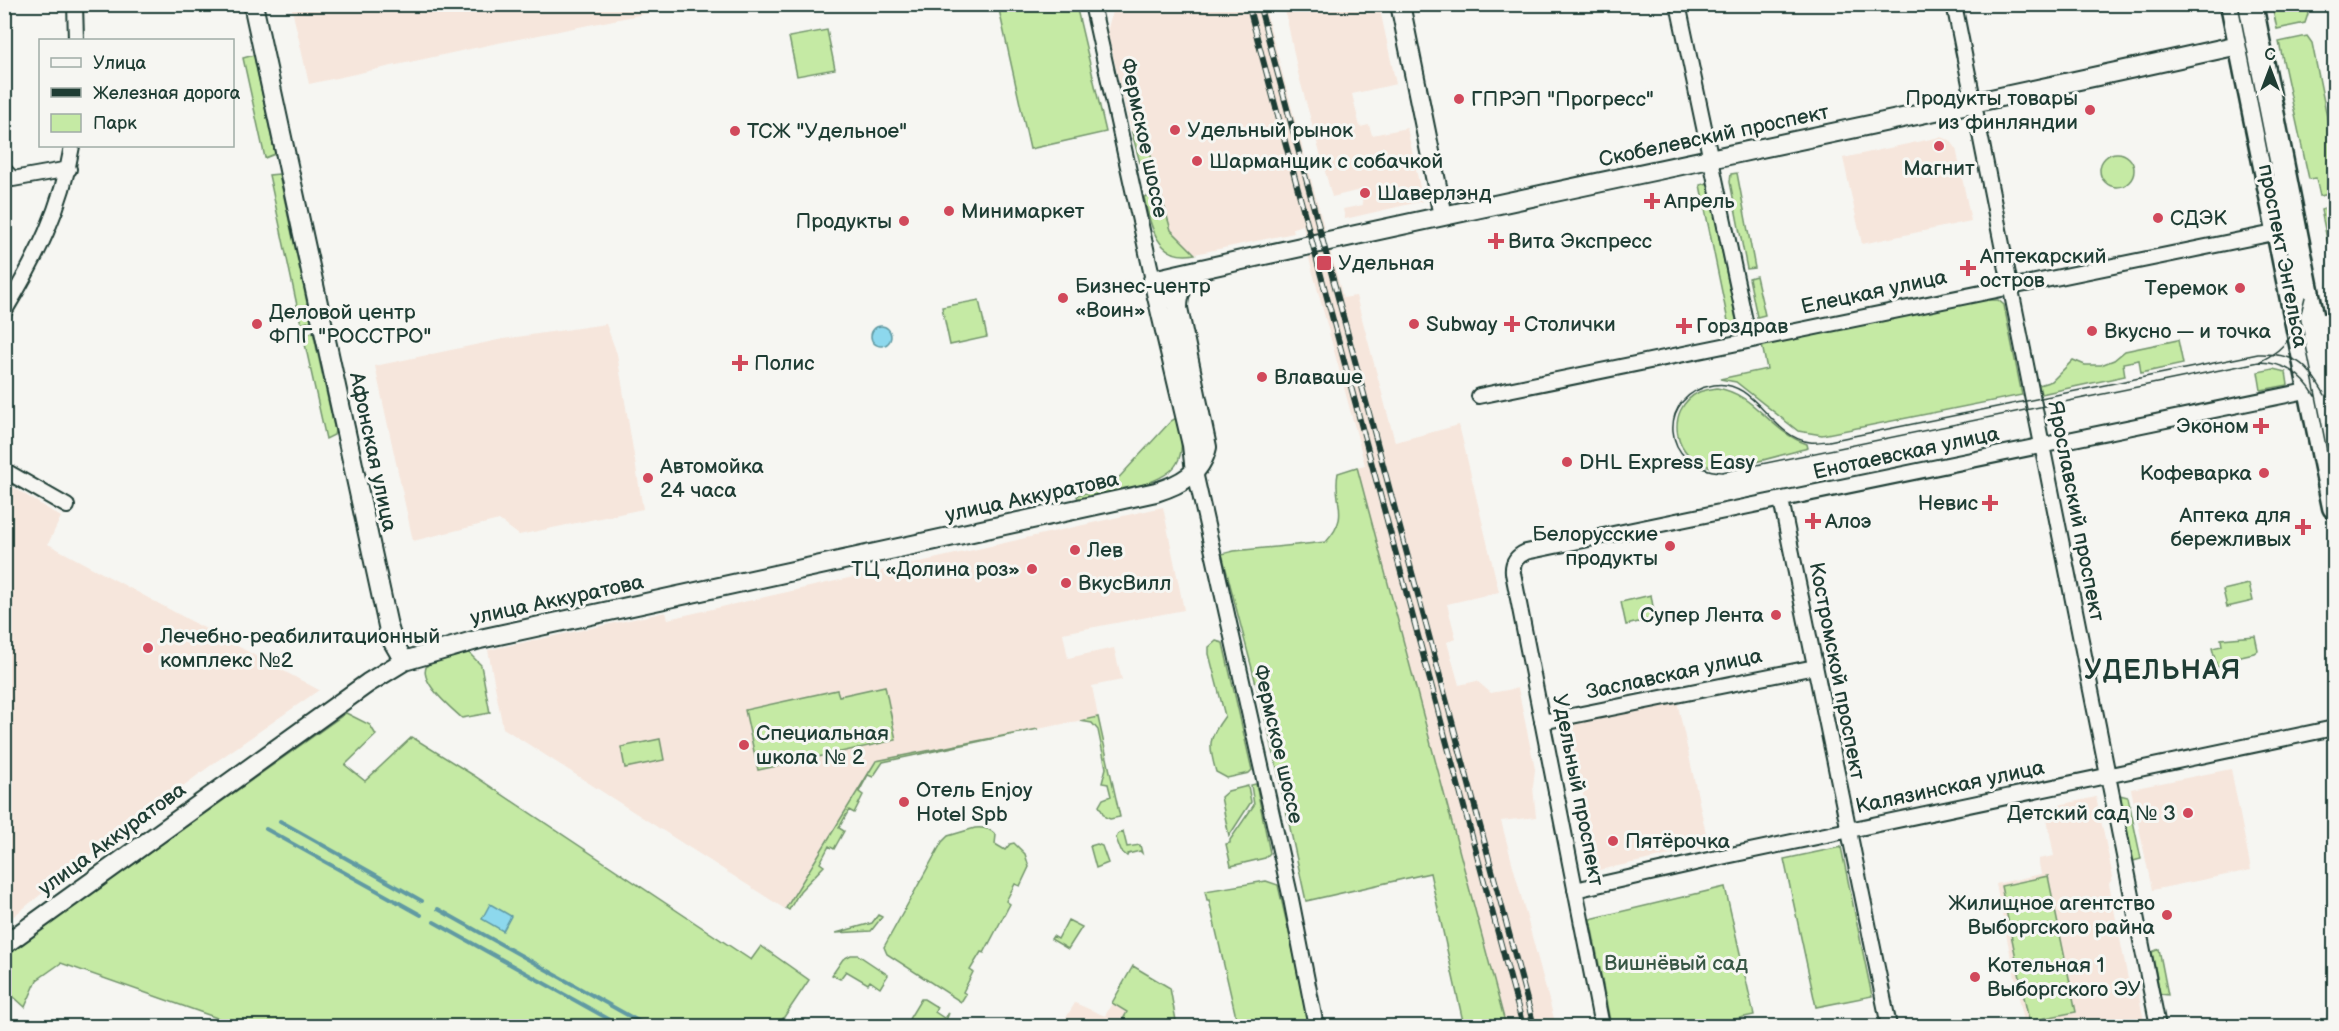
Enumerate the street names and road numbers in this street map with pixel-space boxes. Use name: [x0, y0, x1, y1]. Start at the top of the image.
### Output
street label: Фермское шоссе: [1115, 56, 1173, 220]
street label: Скобелевский проспект: [1597, 99, 1832, 173]
street label: проспект Энгельса: [2253, 162, 2313, 351]
street label: Елецкая улица: [1799, 264, 1950, 320]
street label: Афонская улица: [344, 369, 402, 534]
street label: Ярославский проспект: [2042, 399, 2110, 624]
street label: Енотаевская улица: [1811, 421, 2002, 485]
street label: улица Аккуратова: [943, 466, 1121, 528]
street label: Костромской проспект: [1804, 560, 1870, 782]
street label: улица Аккуратова: [468, 569, 646, 631]
street label: Заславская улица: [1584, 643, 1765, 705]
street label: Фермское шоссе: [1248, 662, 1309, 826]
street label: Удельный проспект: [1547, 692, 1609, 888]
street label: Калязинская улица: [1853, 755, 2047, 819]
street label: улица Аккуратова: [33, 777, 191, 901]

